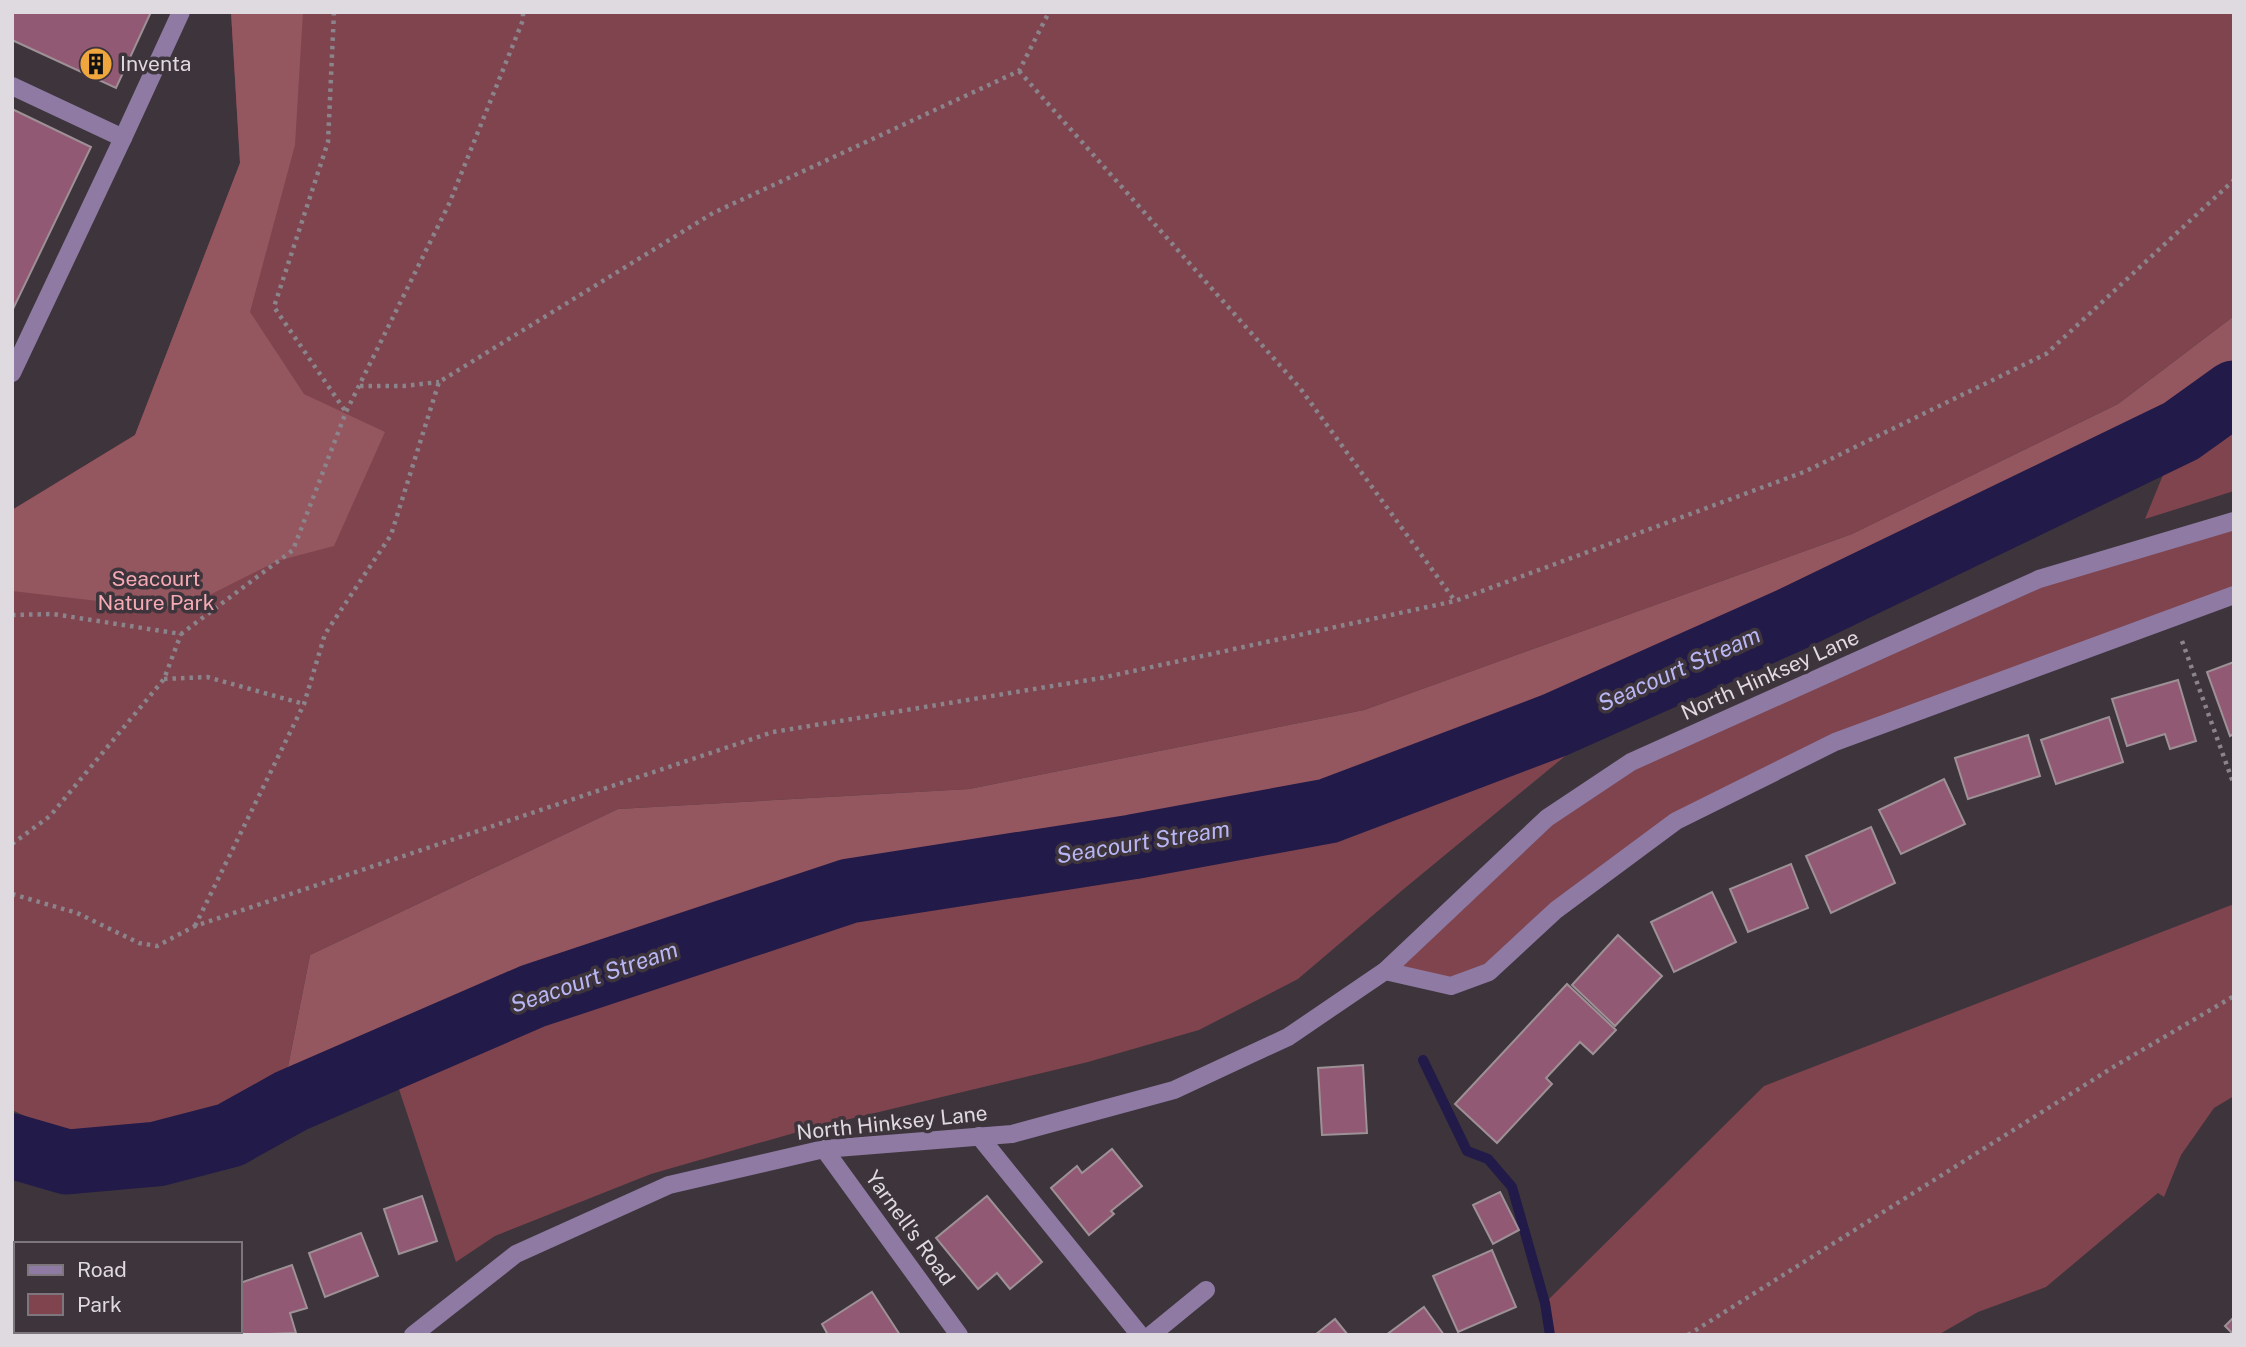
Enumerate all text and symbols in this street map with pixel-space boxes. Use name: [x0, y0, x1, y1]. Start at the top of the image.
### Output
building icon: Inventa: [77, 45, 115, 83]
place label: Inventa: [120, 51, 191, 76]
park label: Seacourt Nature Park: [97, 566, 215, 615]
water label: Seacourt Stream: [1593, 621, 1764, 717]
street label: North Hinksey Lane: [1677, 624, 1863, 725]
water label: Seacourt Stream: [1054, 814, 1232, 869]
water label: Seacourt Stream: [507, 935, 681, 1018]
street label: North Hinksey Lane: [795, 1100, 989, 1145]
street label: Yarnell's Road: [860, 1165, 960, 1290]
legend: [14, 1242, 242, 1333]
text: Road: [77, 1257, 127, 1282]
text: Park: [77, 1292, 122, 1317]

